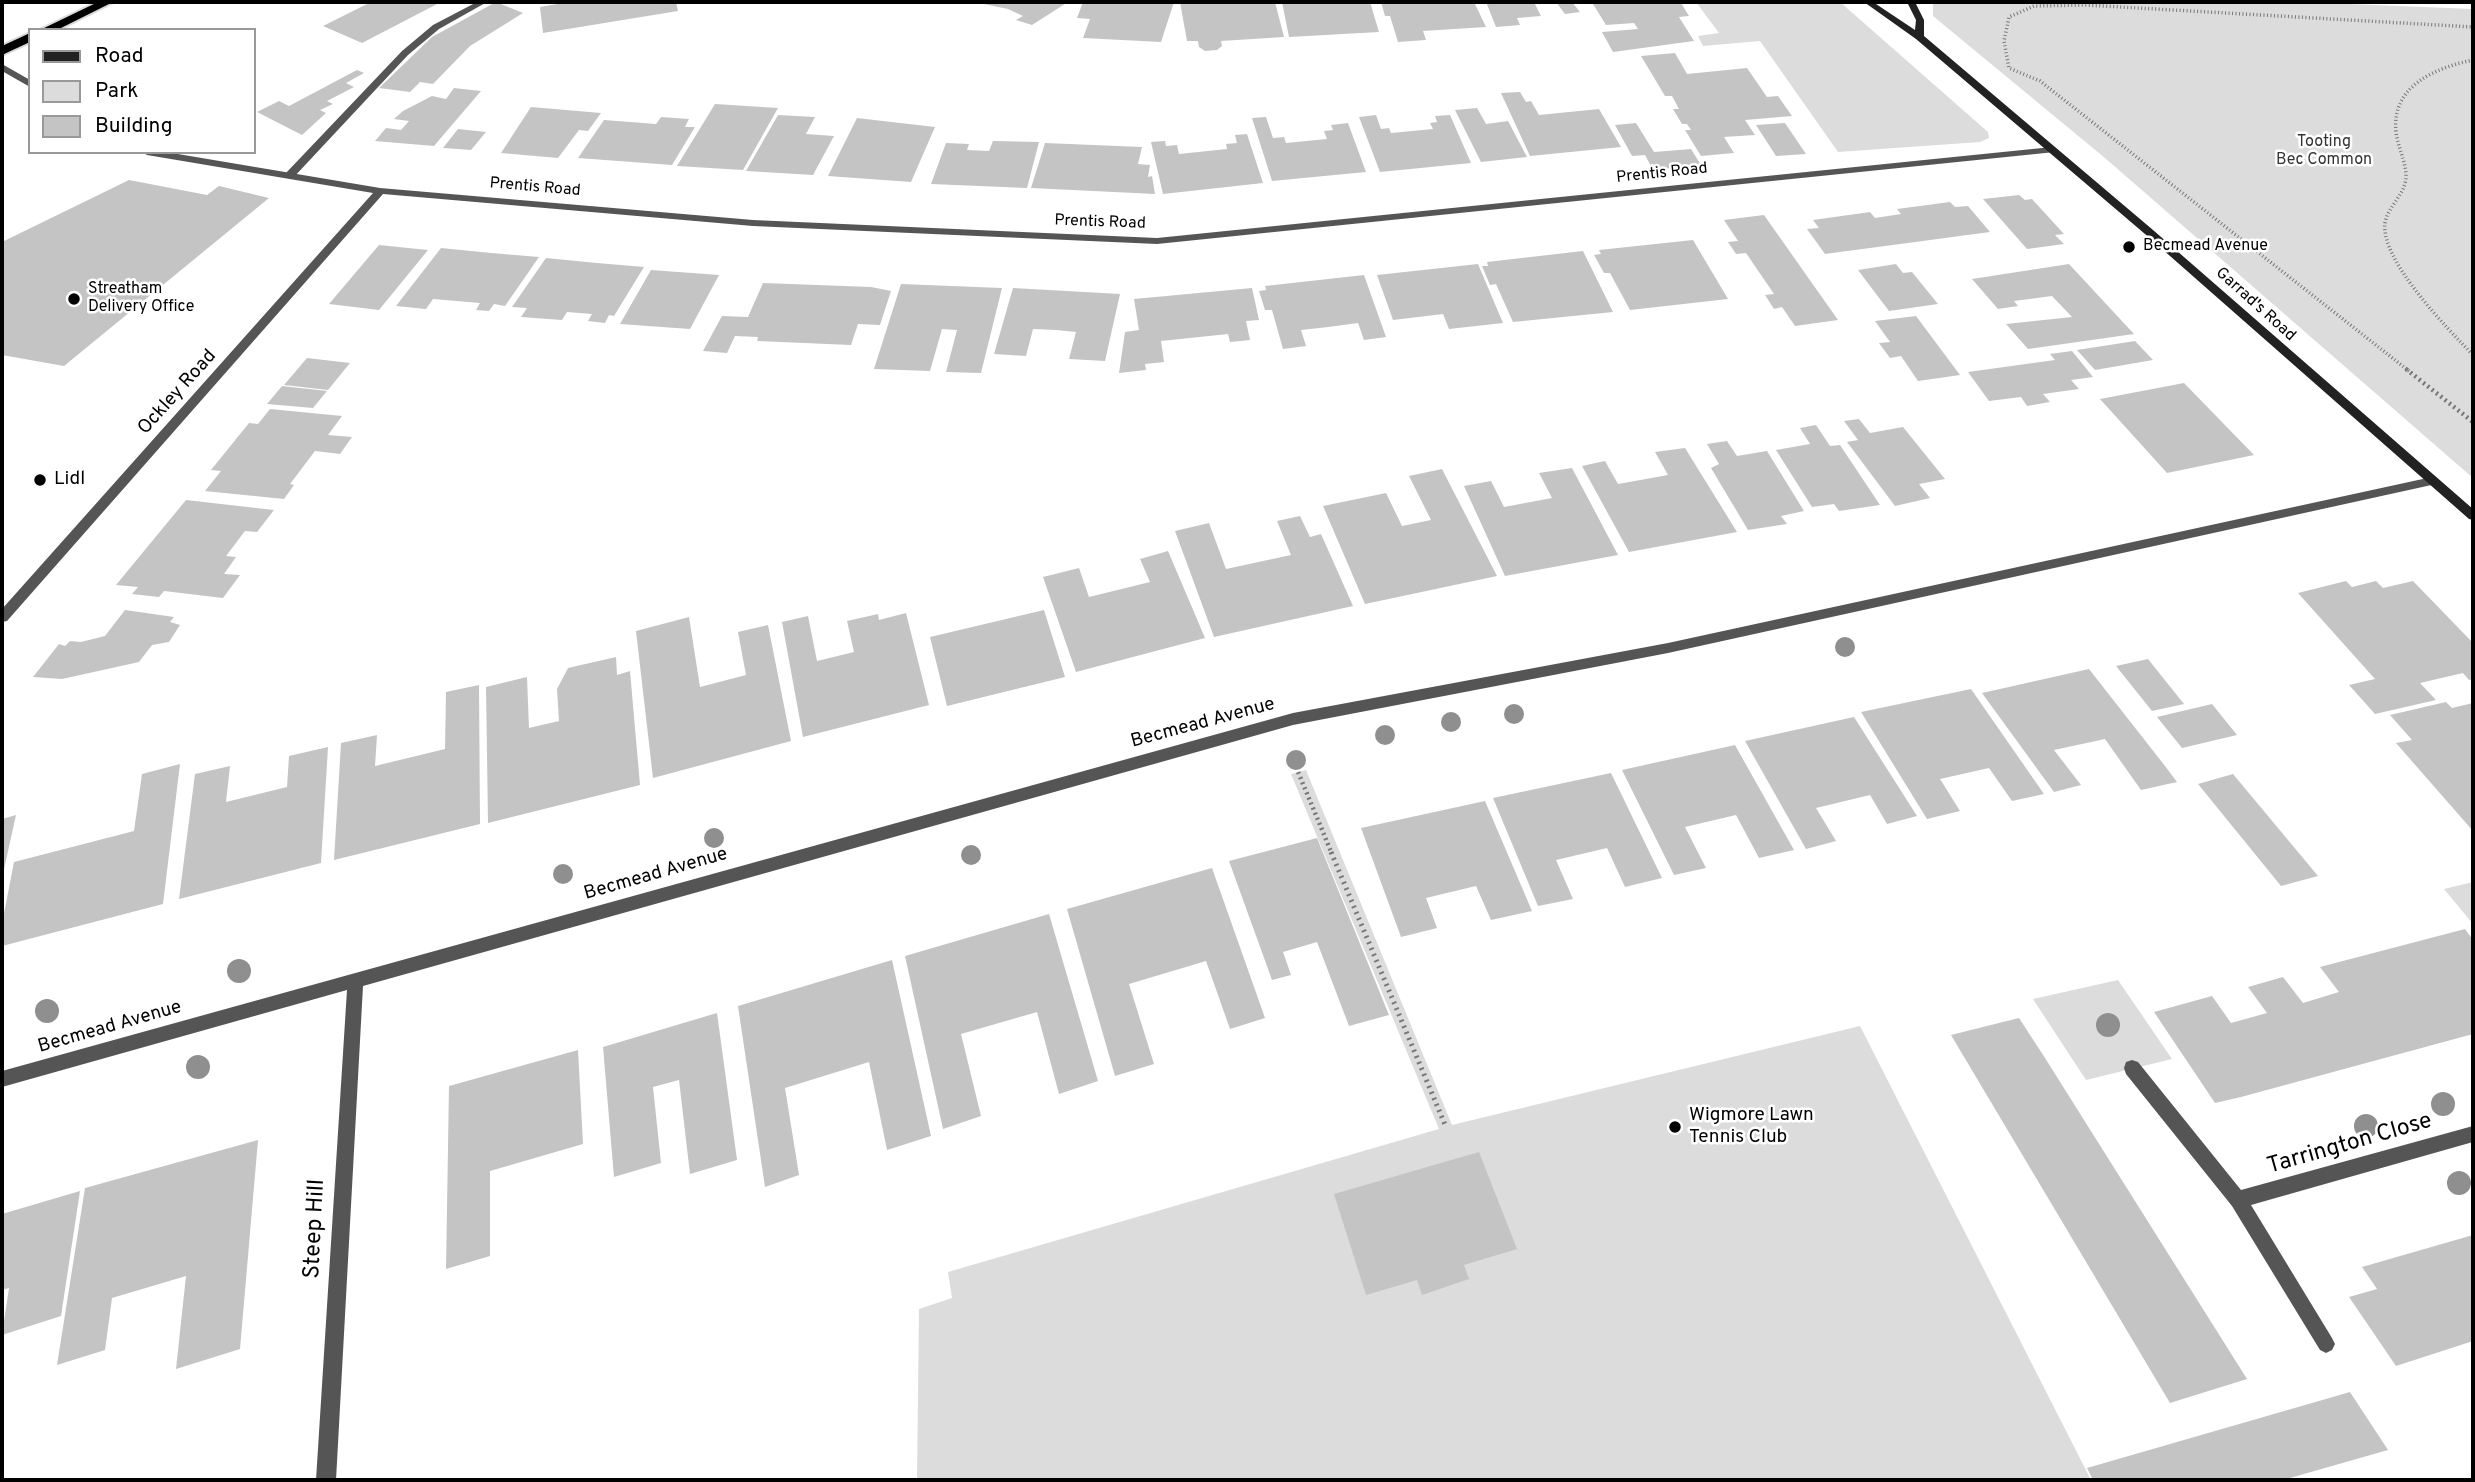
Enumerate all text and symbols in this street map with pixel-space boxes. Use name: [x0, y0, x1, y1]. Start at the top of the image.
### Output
legend: [28, 28, 256, 154]
text: Road: [95, 43, 144, 70]
text: Park: [95, 78, 138, 105]
text: Building: [95, 113, 173, 140]
park label: Tooting Bec Common: [2276, 133, 2372, 171]
street label: Prentis Road: [1615, 160, 1709, 188]
street label: Prentis Road: [489, 174, 581, 202]
street label: Prentis Road: [1054, 212, 1146, 234]
place label: Becmead Avenue: [2143, 237, 2268, 257]
marker: Becmead Avenue: [2121, 239, 2137, 255]
street label: Garrad's Road: [2211, 264, 2299, 346]
place label: Streatham Delivery Office: [88, 280, 194, 318]
marker: Streatham Delivery Office: [66, 291, 82, 307]
street label: Ockley Road: [134, 346, 222, 440]
place label: Lidl: [54, 469, 85, 491]
marker: Lidl: [32, 472, 48, 488]
street label: Becmead Avenue: [1128, 694, 1278, 754]
street label: Becmead Avenue: [582, 844, 730, 906]
street label: Becmead Avenue: [36, 997, 184, 1059]
place label: Wigmore Lawn Tennis Club: [1689, 1105, 1814, 1149]
street label: Tarrington Close: [2264, 1108, 2436, 1182]
marker: Wigmore Lawn Tennis Club: [1667, 1119, 1683, 1135]
street label: Steep Hill: [300, 1178, 332, 1280]

